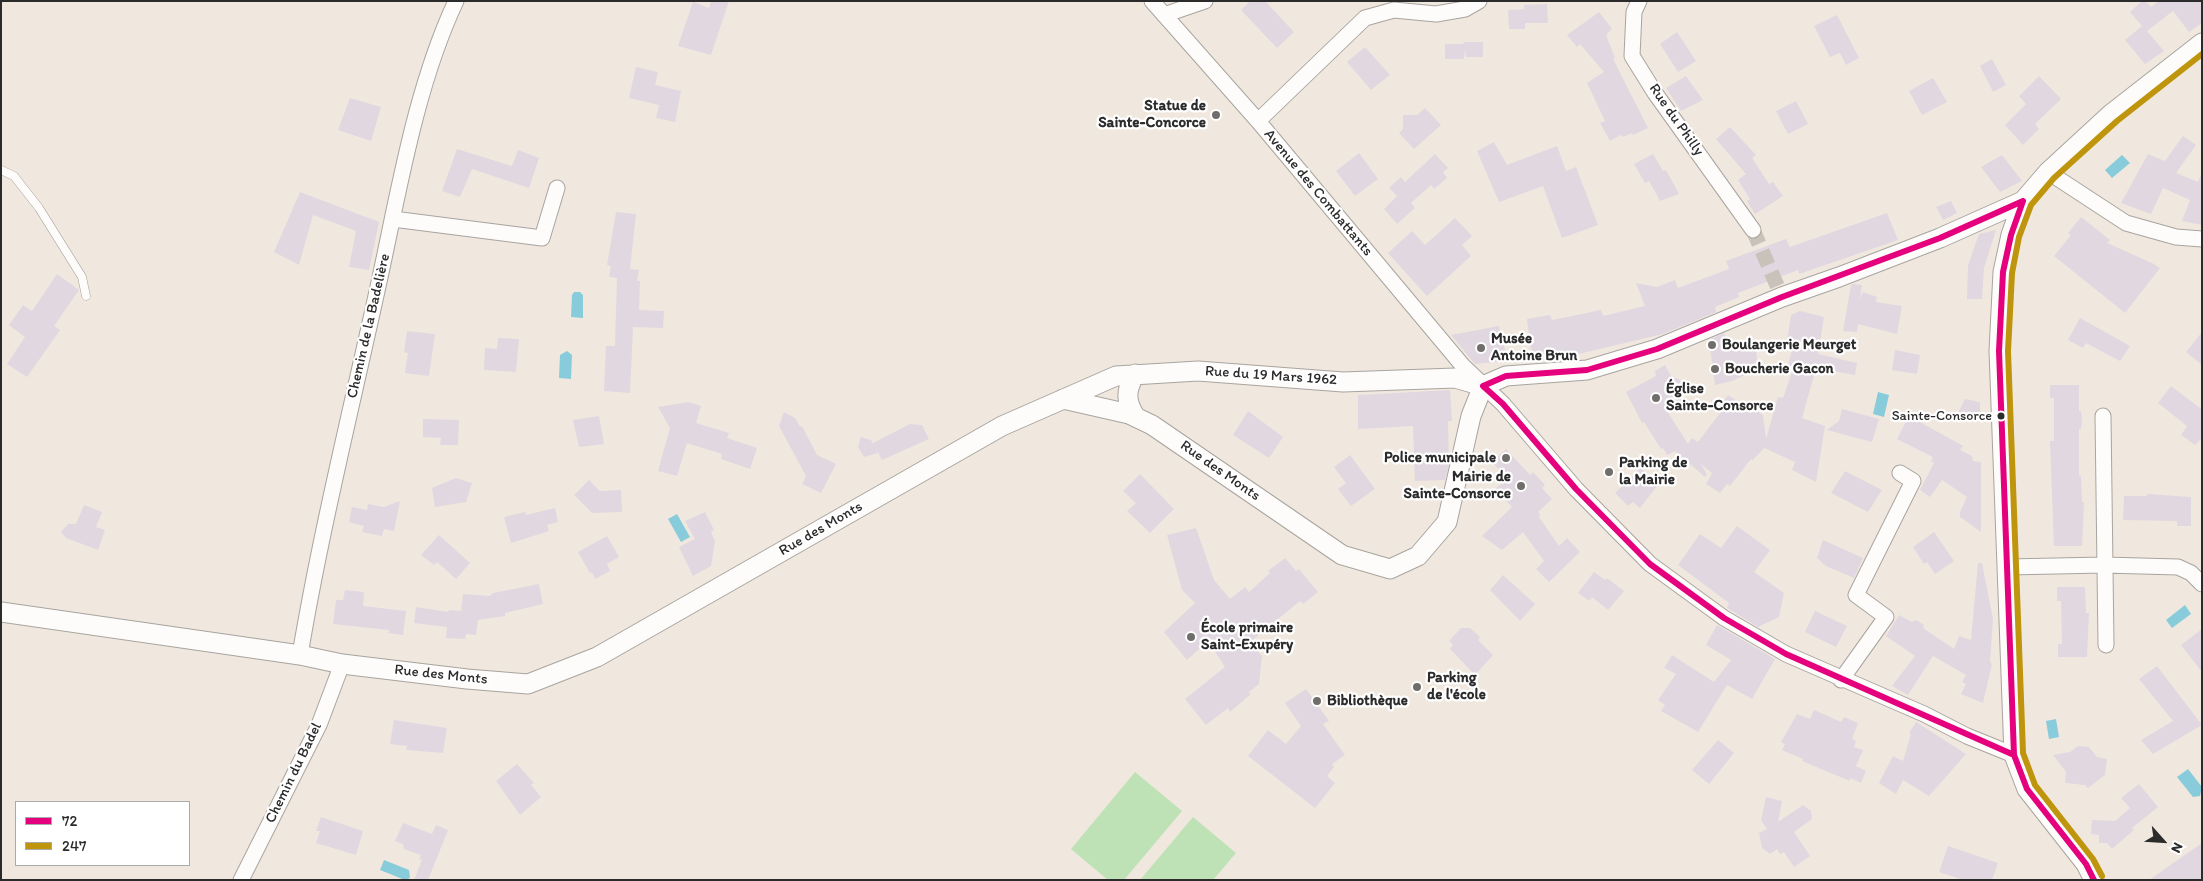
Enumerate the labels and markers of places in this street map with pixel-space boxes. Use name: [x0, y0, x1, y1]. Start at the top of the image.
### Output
place label: Statue de Sainte-Concorce: [1098, 97, 1206, 132]
marker: Statue de Sainte-Concorce: [1210, 109, 1222, 121]
place label: Musée Antoine Brun: [1491, 330, 1577, 365]
place label: Boulangerie Meurget: [1722, 336, 1856, 354]
marker: Boulangerie Meurget: [1706, 339, 1718, 351]
marker: Musée Antoine Brun: [1475, 342, 1487, 354]
place label: Boucherie Gacon: [1725, 360, 1834, 378]
marker: Boucherie Gacon: [1709, 363, 1721, 375]
place label: Église Sainte-Consorce: [1666, 380, 1773, 415]
marker: Église Sainte-Consorce: [1650, 392, 1662, 404]
place label: Sainte-Consorce: [1892, 408, 1992, 424]
marker: Sainte-Consorce: [1996, 411, 2006, 421]
place label: Police municipale: [1384, 449, 1496, 467]
marker: Police municipale: [1500, 452, 1512, 464]
place label: Parking de la Mairie: [1619, 454, 1687, 489]
marker: Parking de la Mairie: [1603, 466, 1615, 478]
place label: Mairie de Sainte-Consorce: [1404, 468, 1511, 503]
marker: Mairie de Sainte-Consorce: [1515, 480, 1527, 492]
place label: École primaire Saint-Exupéry: [1201, 619, 1293, 654]
marker: École primaire Saint-Exupéry: [1185, 631, 1197, 643]
place label: Parking de l'école: [1427, 669, 1486, 704]
marker: Parking de l'école: [1411, 681, 1423, 693]
place label: Bibliothèque: [1327, 692, 1408, 710]
marker: Bibliothèque: [1311, 695, 1323, 707]

